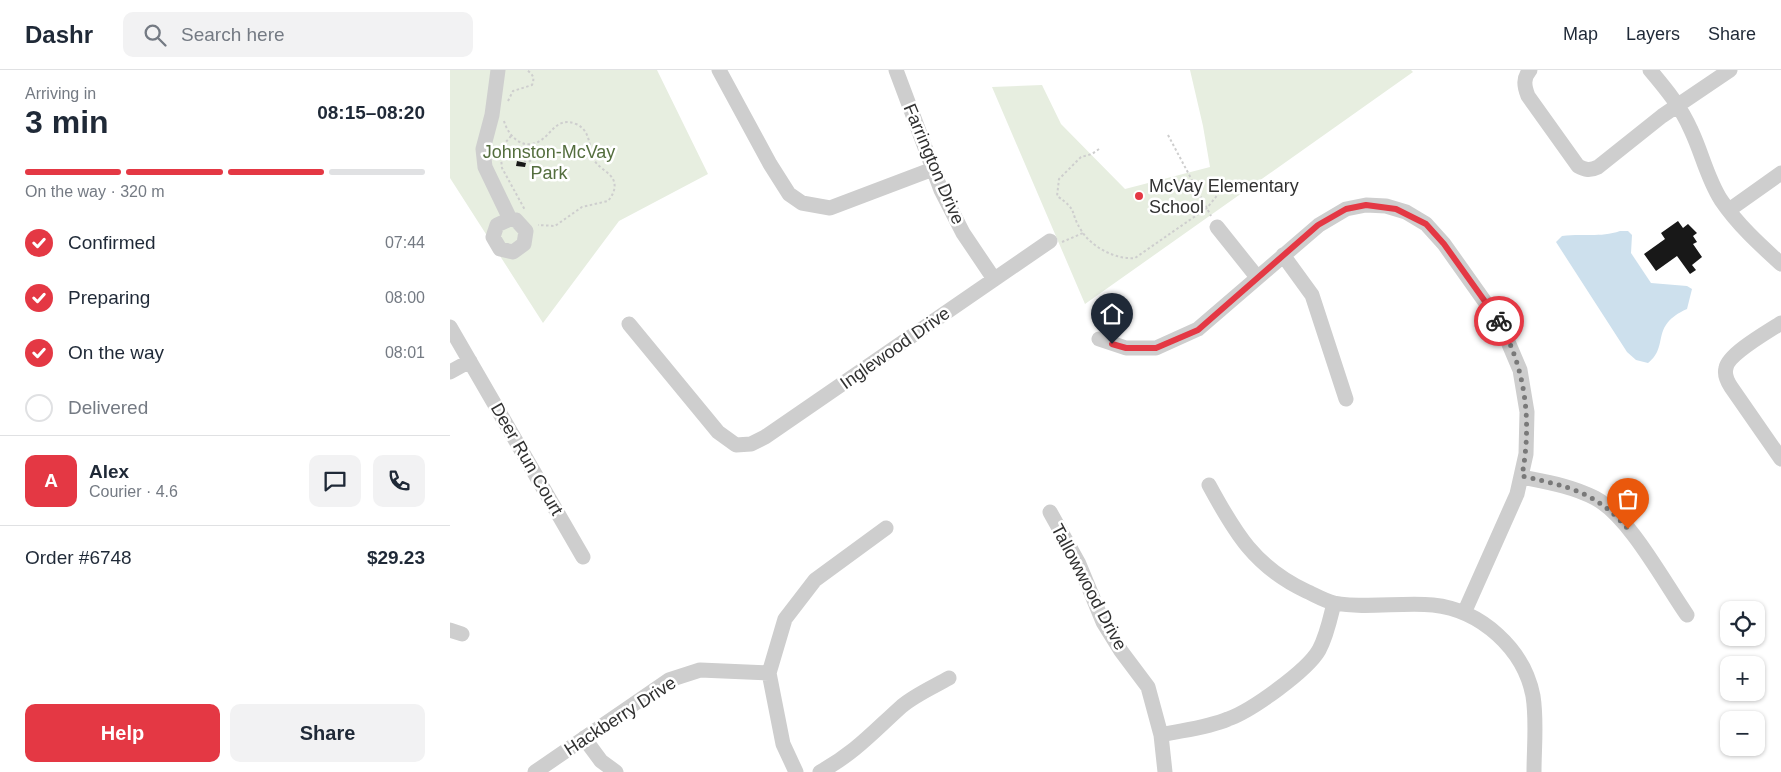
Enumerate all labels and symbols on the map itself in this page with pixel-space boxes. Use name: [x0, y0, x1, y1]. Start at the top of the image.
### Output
street label: Farrington Drive: [900, 101, 968, 227]
park label: Johnston-McVay Park: [483, 142, 615, 183]
place label: McVay Elementary School: [1149, 176, 1299, 217]
marker: McVay Elementary School: [1133, 190, 1145, 202]
pin: [1091, 293, 1133, 344]
courier: [1474, 296, 1524, 346]
street label: Inglewood Drive: [836, 303, 954, 393]
street label: Deer Run Court: [487, 399, 567, 519]
pin: [1607, 478, 1649, 529]
street label: Tallowwood Drive: [1047, 520, 1131, 654]
street label: Hackberry Drive: [560, 672, 680, 760]

